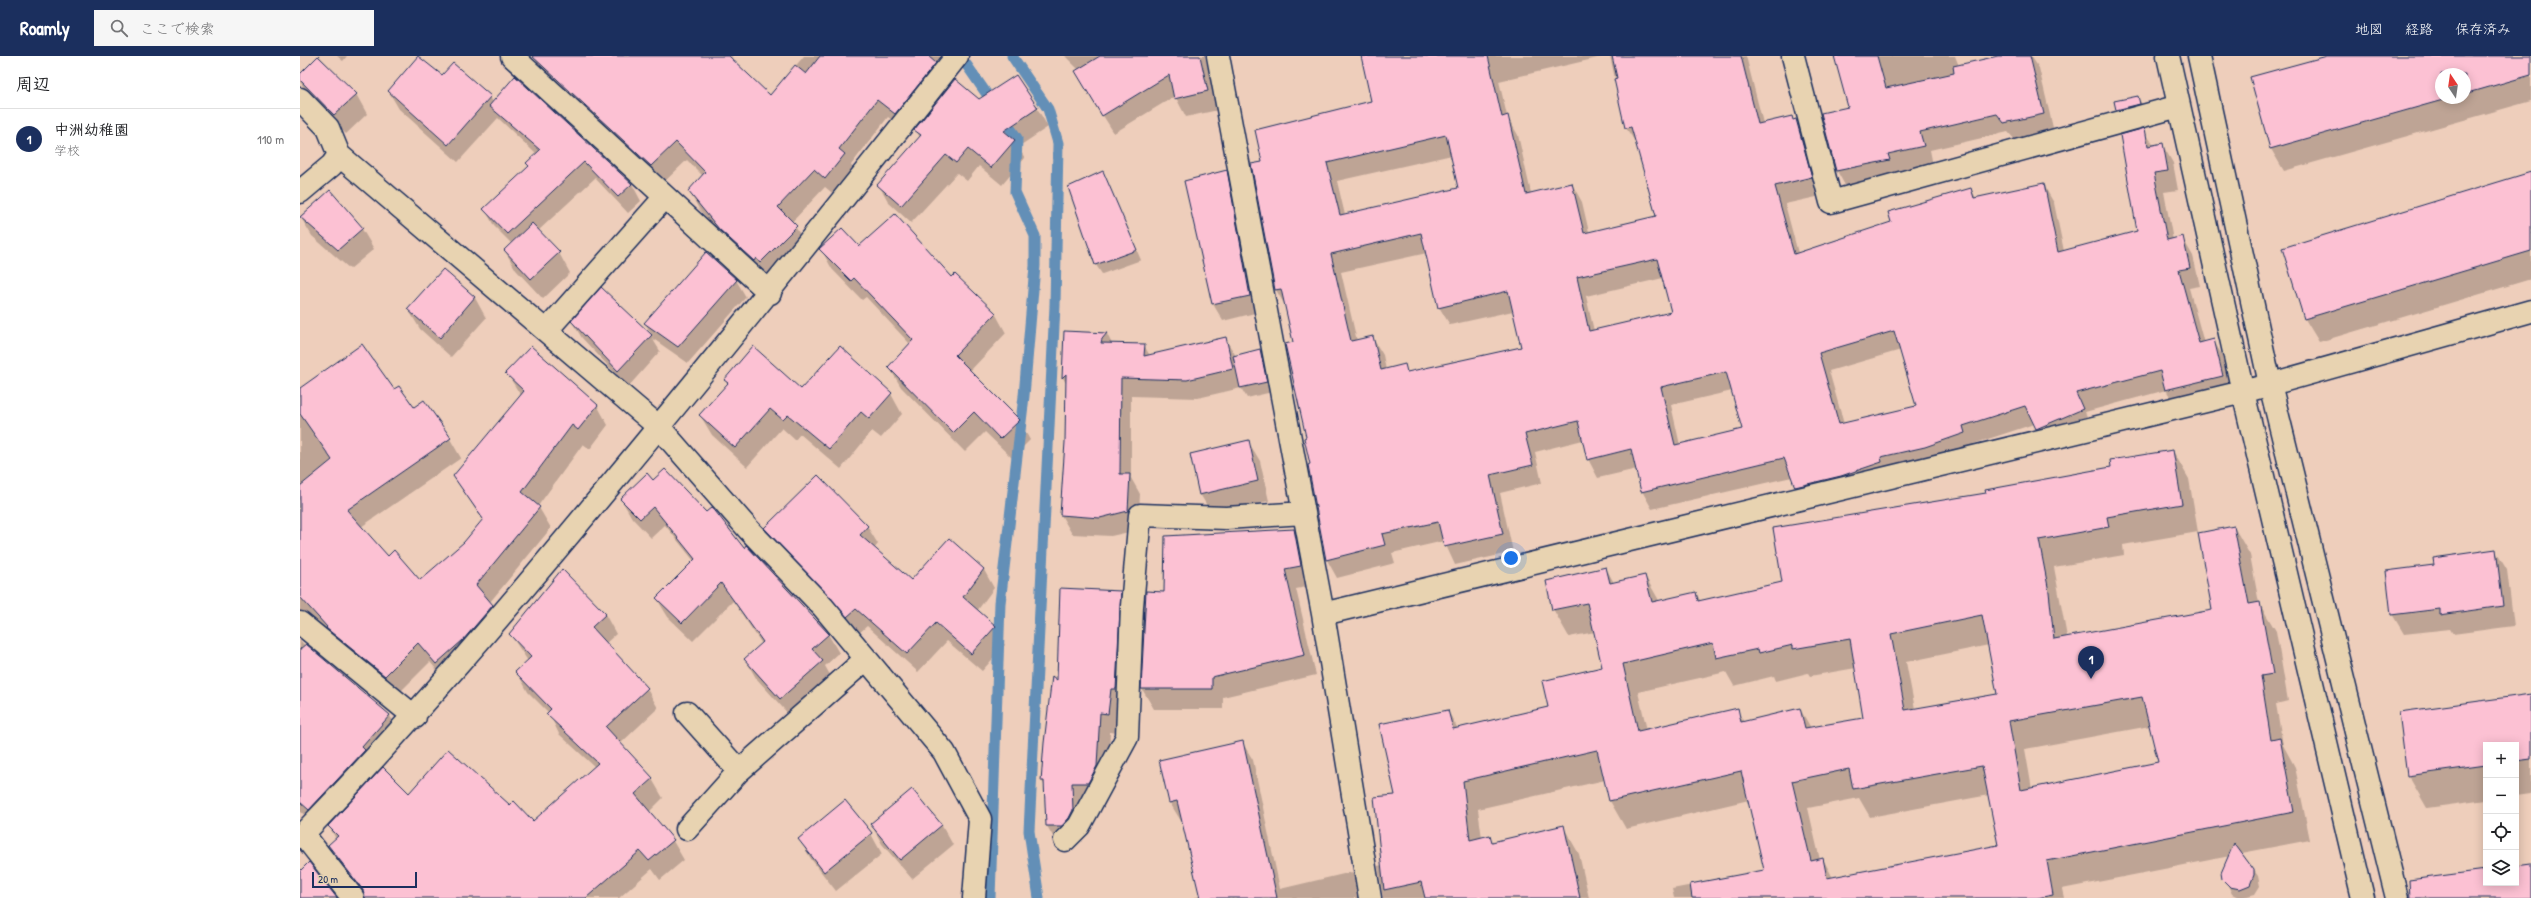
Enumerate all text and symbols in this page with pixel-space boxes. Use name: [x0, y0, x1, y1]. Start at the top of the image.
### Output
search box: [94, 10, 374, 46]
text: Roamly: [20, 15, 70, 41]
icon: search: [108, 17, 130, 39]
text: ここで検索: [140, 18, 215, 39]
text: 地図: [2355, 19, 2383, 38]
text: 経路: [2405, 19, 2433, 38]
text: 保存済み: [2455, 19, 2511, 38]
north arrow: [2435, 68, 2471, 104]
text: 周辺: [16, 72, 50, 95]
text: 中洲幼稚園: [54, 119, 129, 140]
text: 1: [27, 130, 31, 148]
text: 110 m: [257, 130, 284, 148]
text: 学校: [54, 141, 80, 159]
your location: [1501, 548, 1521, 568]
pin: 1: [2078, 646, 2104, 679]
map controls: [2483, 742, 2519, 886]
button: +: [2483, 742, 2519, 778]
button: −: [2483, 778, 2519, 814]
button: locate: [2483, 814, 2519, 850]
button: layers: [2483, 850, 2519, 886]
scale bar: [312, 870, 417, 889]
text: 20 m: [318, 872, 338, 886]

